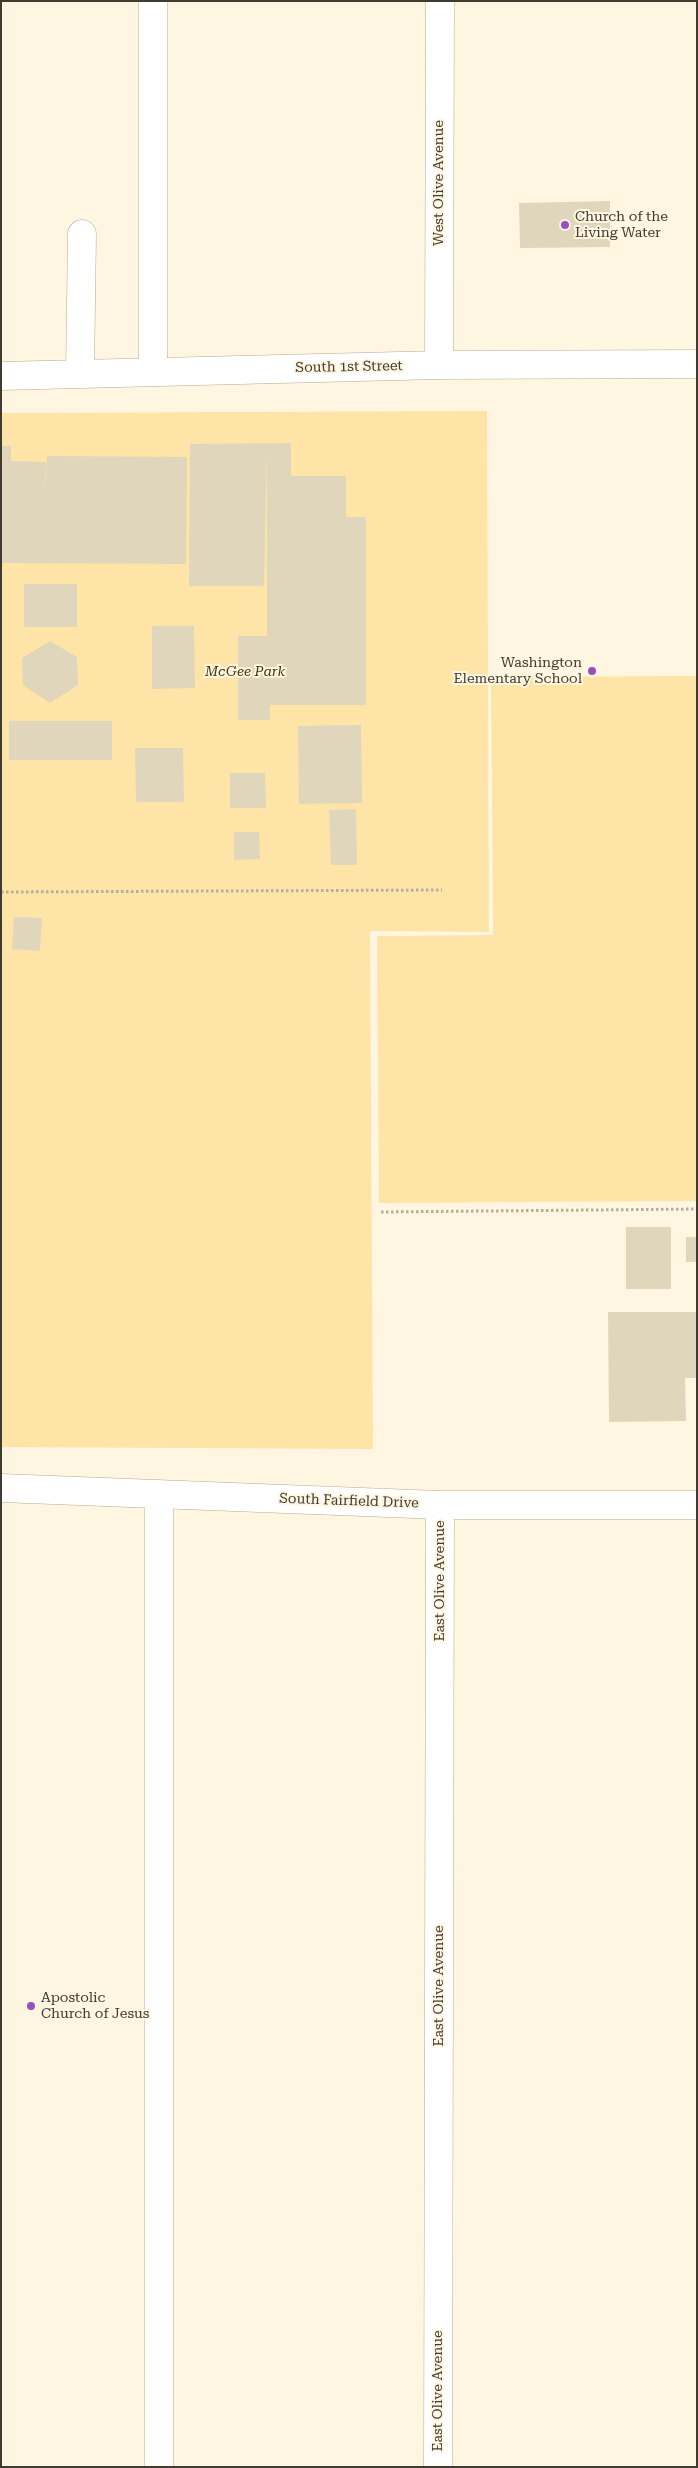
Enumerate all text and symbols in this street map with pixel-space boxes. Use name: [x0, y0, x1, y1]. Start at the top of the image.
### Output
street label: West Olive Avenue: [431, 120, 447, 246]
place label: Church of the Living Water: [575, 209, 668, 242]
marker: Church of the Living Water: [559, 219, 571, 231]
street label: South 1st Street: [295, 358, 403, 376]
place label: Washington Elementary School: [454, 655, 582, 688]
park label: McGee Park: [205, 664, 285, 680]
marker: Washington Elementary School: [586, 665, 598, 677]
street label: South Fairfield Drive: [279, 1490, 419, 1512]
street label: East Olive Avenue: [432, 1520, 448, 1642]
street label: East Olive Avenue: [431, 1925, 447, 2047]
place label: Apostolic Church of Jesus: [41, 1990, 149, 2022]
marker: Apostolic Church of Jesus: [25, 2000, 37, 2012]
street label: East Olive Avenue: [430, 2330, 446, 2452]

